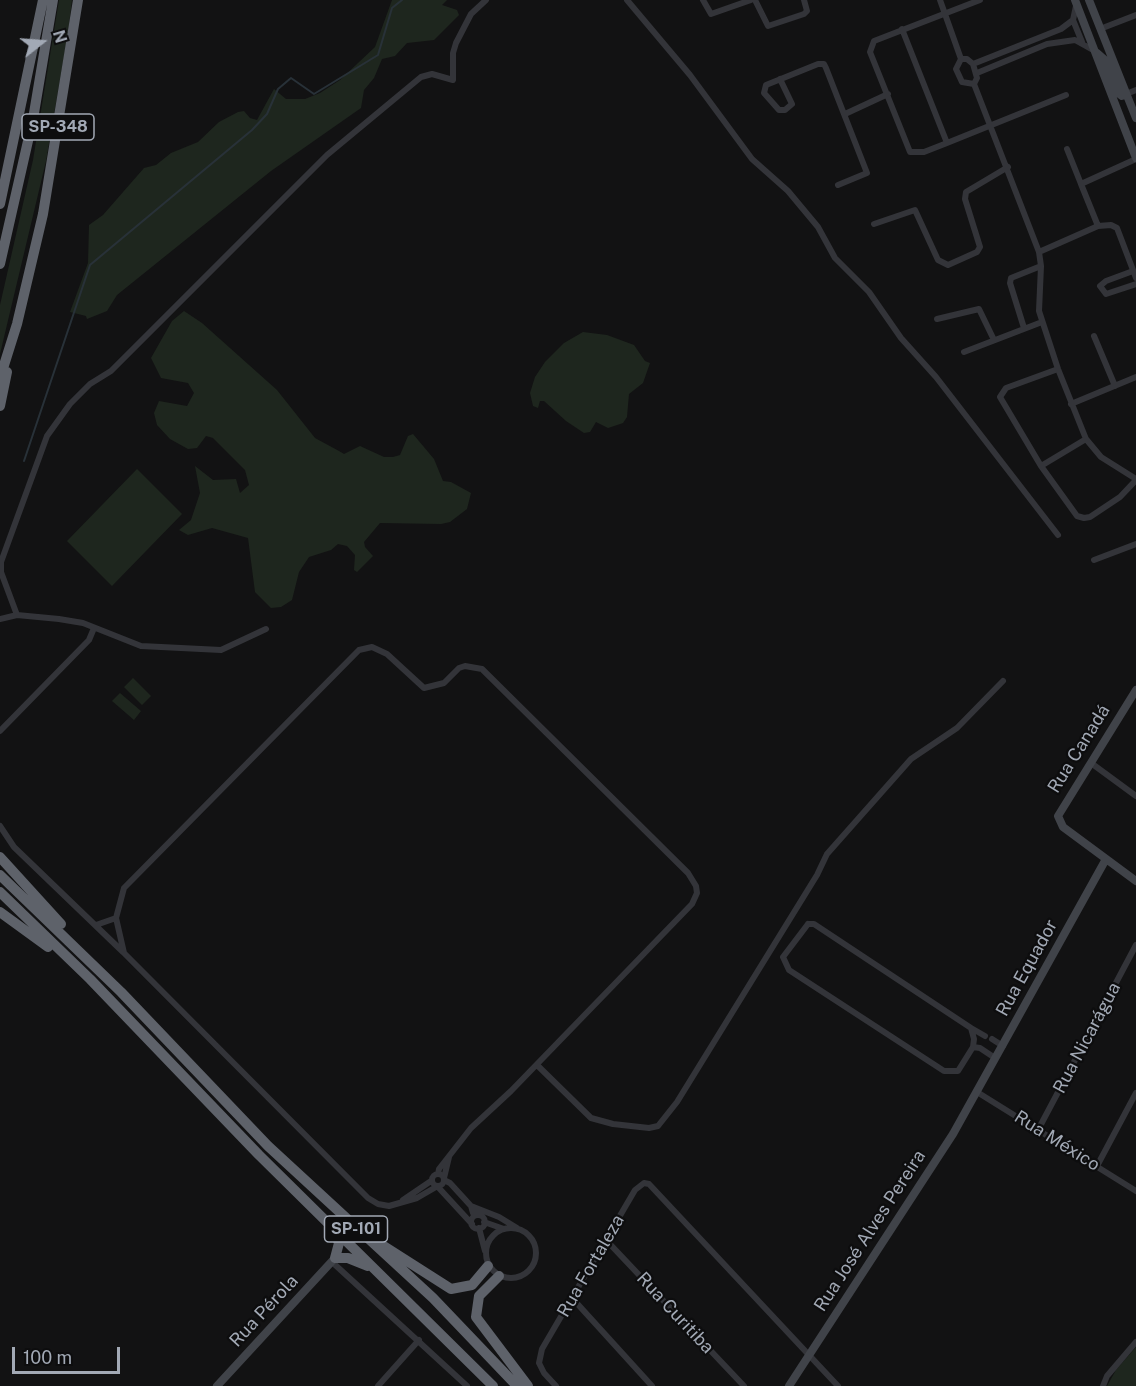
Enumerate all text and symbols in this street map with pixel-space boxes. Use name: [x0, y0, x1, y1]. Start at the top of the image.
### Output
north arrow: [12, 12, 72, 72]
text: N: [49, 28, 71, 45]
road number: SP-348: [22, 114, 94, 140]
street label: Rua Canadá: [1043, 701, 1115, 797]
street label: Rua Equador: [992, 916, 1062, 1020]
street label: Rua Nicarágua: [1049, 979, 1125, 1097]
street label: Rua México: [1010, 1106, 1104, 1176]
street label: Rua José Alves Pereira: [810, 1146, 930, 1316]
street label: Rua Fortaleza: [553, 1211, 629, 1321]
road number: SP-101: [324, 1216, 388, 1242]
street label: Rua Curitiba: [632, 1268, 718, 1358]
street label: Rua Pérola: [225, 1270, 303, 1352]
scale bar: [15, 1335, 123, 1373]
text: 100 m: [23, 1347, 72, 1368]

